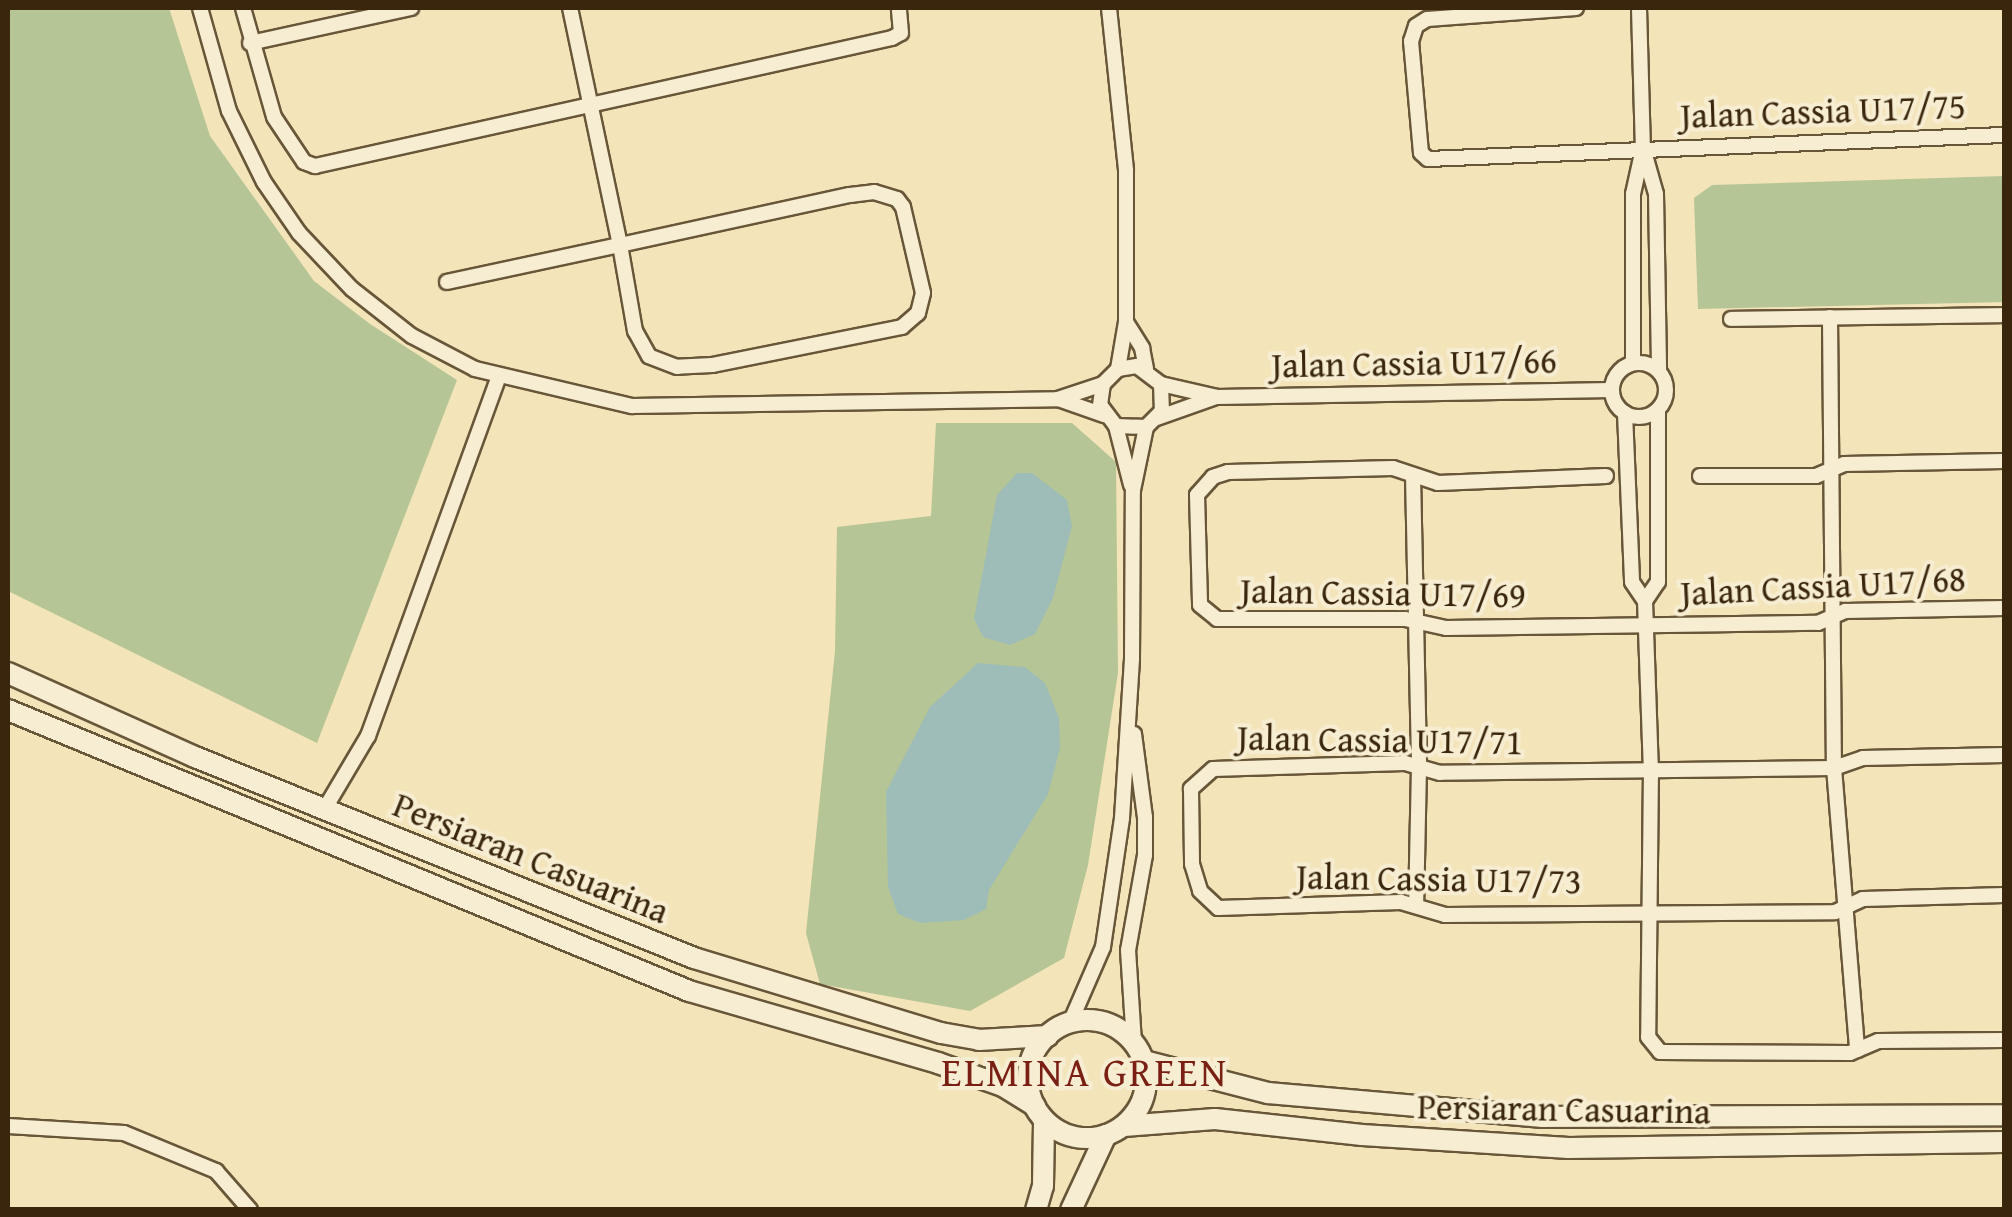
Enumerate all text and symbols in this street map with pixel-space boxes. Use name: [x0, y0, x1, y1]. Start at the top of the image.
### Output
street label: Jalan Cassia U17/75: [1680, 85, 1966, 137]
street label: Jalan Cassia U17/66: [1271, 340, 1557, 386]
street label: Jalan Cassia U17/68: [1679, 558, 1967, 614]
street label: Jalan Cassia U17/69: [1240, 570, 1526, 616]
street label: Jalan Cassia U17/71: [1237, 717, 1523, 763]
street label: Persiaran Casuarina: [387, 784, 675, 932]
street label: Jalan Cassia U17/73: [1296, 856, 1582, 902]
district label: ELMINA GREEN: [941, 1048, 1229, 1096]
street label: Persiaran Casuarina: [1417, 1085, 1711, 1133]

